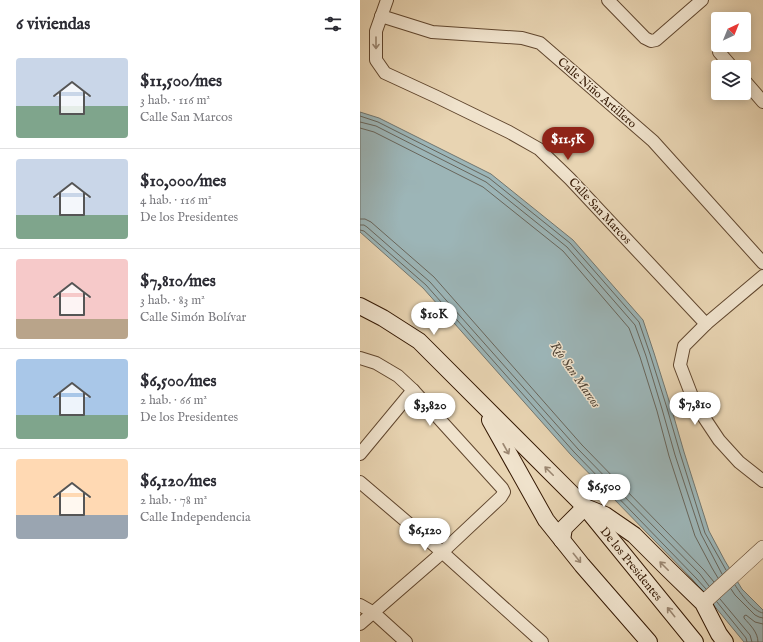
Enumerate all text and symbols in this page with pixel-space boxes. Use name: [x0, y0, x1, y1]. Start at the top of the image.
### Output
north arrow: [711, 12, 751, 52]
map controls: [711, 12, 751, 100]
icon: filters: [322, 13, 344, 35]
text: 6 viviendas: [16, 14, 90, 35]
one-way arrow: [372, 36, 380, 49]
street label: Calle Niño Artillero: [554, 54, 640, 132]
button: layers: [711, 60, 751, 100]
text: $11,500/mes: [140, 71, 222, 92]
icon: home: [48, 74, 96, 122]
text: 3 hab. · 116 m²: [140, 92, 210, 109]
text: Calle San Marcos: [140, 109, 233, 126]
pin: $11.5K: [535, 127, 601, 161]
text: $11.5K: [551, 131, 585, 148]
text: $10,000/mes: [140, 171, 226, 192]
icon: home: [48, 175, 96, 223]
street label: Calle San Marcos: [565, 175, 635, 247]
text: 4 hab. · 116 m²: [140, 192, 212, 209]
text: De los Presidentes: [140, 209, 238, 226]
text: $7,810/mes: [140, 271, 216, 292]
icon: home: [48, 275, 96, 323]
text: 3 hab. · 83 m²: [140, 292, 205, 309]
pin: $10K: [410, 302, 458, 336]
text: $10K: [420, 306, 448, 323]
text: Calle Simón Bolívar: [140, 309, 246, 326]
water label: Río San Marcos: [546, 339, 604, 412]
text: $6,500/mes: [140, 371, 217, 392]
icon: home: [48, 375, 96, 423]
text: 2 hab. · 66 m²: [140, 392, 207, 409]
pin: $7,810: [662, 392, 728, 426]
pin: $3,820: [397, 393, 463, 427]
text: $7,810: [678, 396, 712, 413]
text: $3,820: [413, 397, 447, 414]
text: De los Presidentes: [140, 409, 238, 426]
one-way arrow: [503, 443, 510, 455]
one-way arrow: [544, 466, 554, 476]
text: $6,120/mes: [140, 471, 216, 492]
pin: $6,500: [571, 474, 637, 508]
icon: home: [48, 475, 96, 523]
text: $6,500: [587, 478, 621, 495]
text: 2 hab. · 78 m²: [140, 492, 207, 509]
text: Calle Independencia: [140, 509, 251, 526]
pin: $6,120: [392, 518, 458, 552]
text: $6,120: [408, 522, 442, 539]
street label: De los Presidentes: [597, 524, 665, 604]
one-way arrow: [572, 552, 581, 563]
one-way arrow: [660, 561, 669, 571]
one-way arrow: [666, 606, 675, 617]

